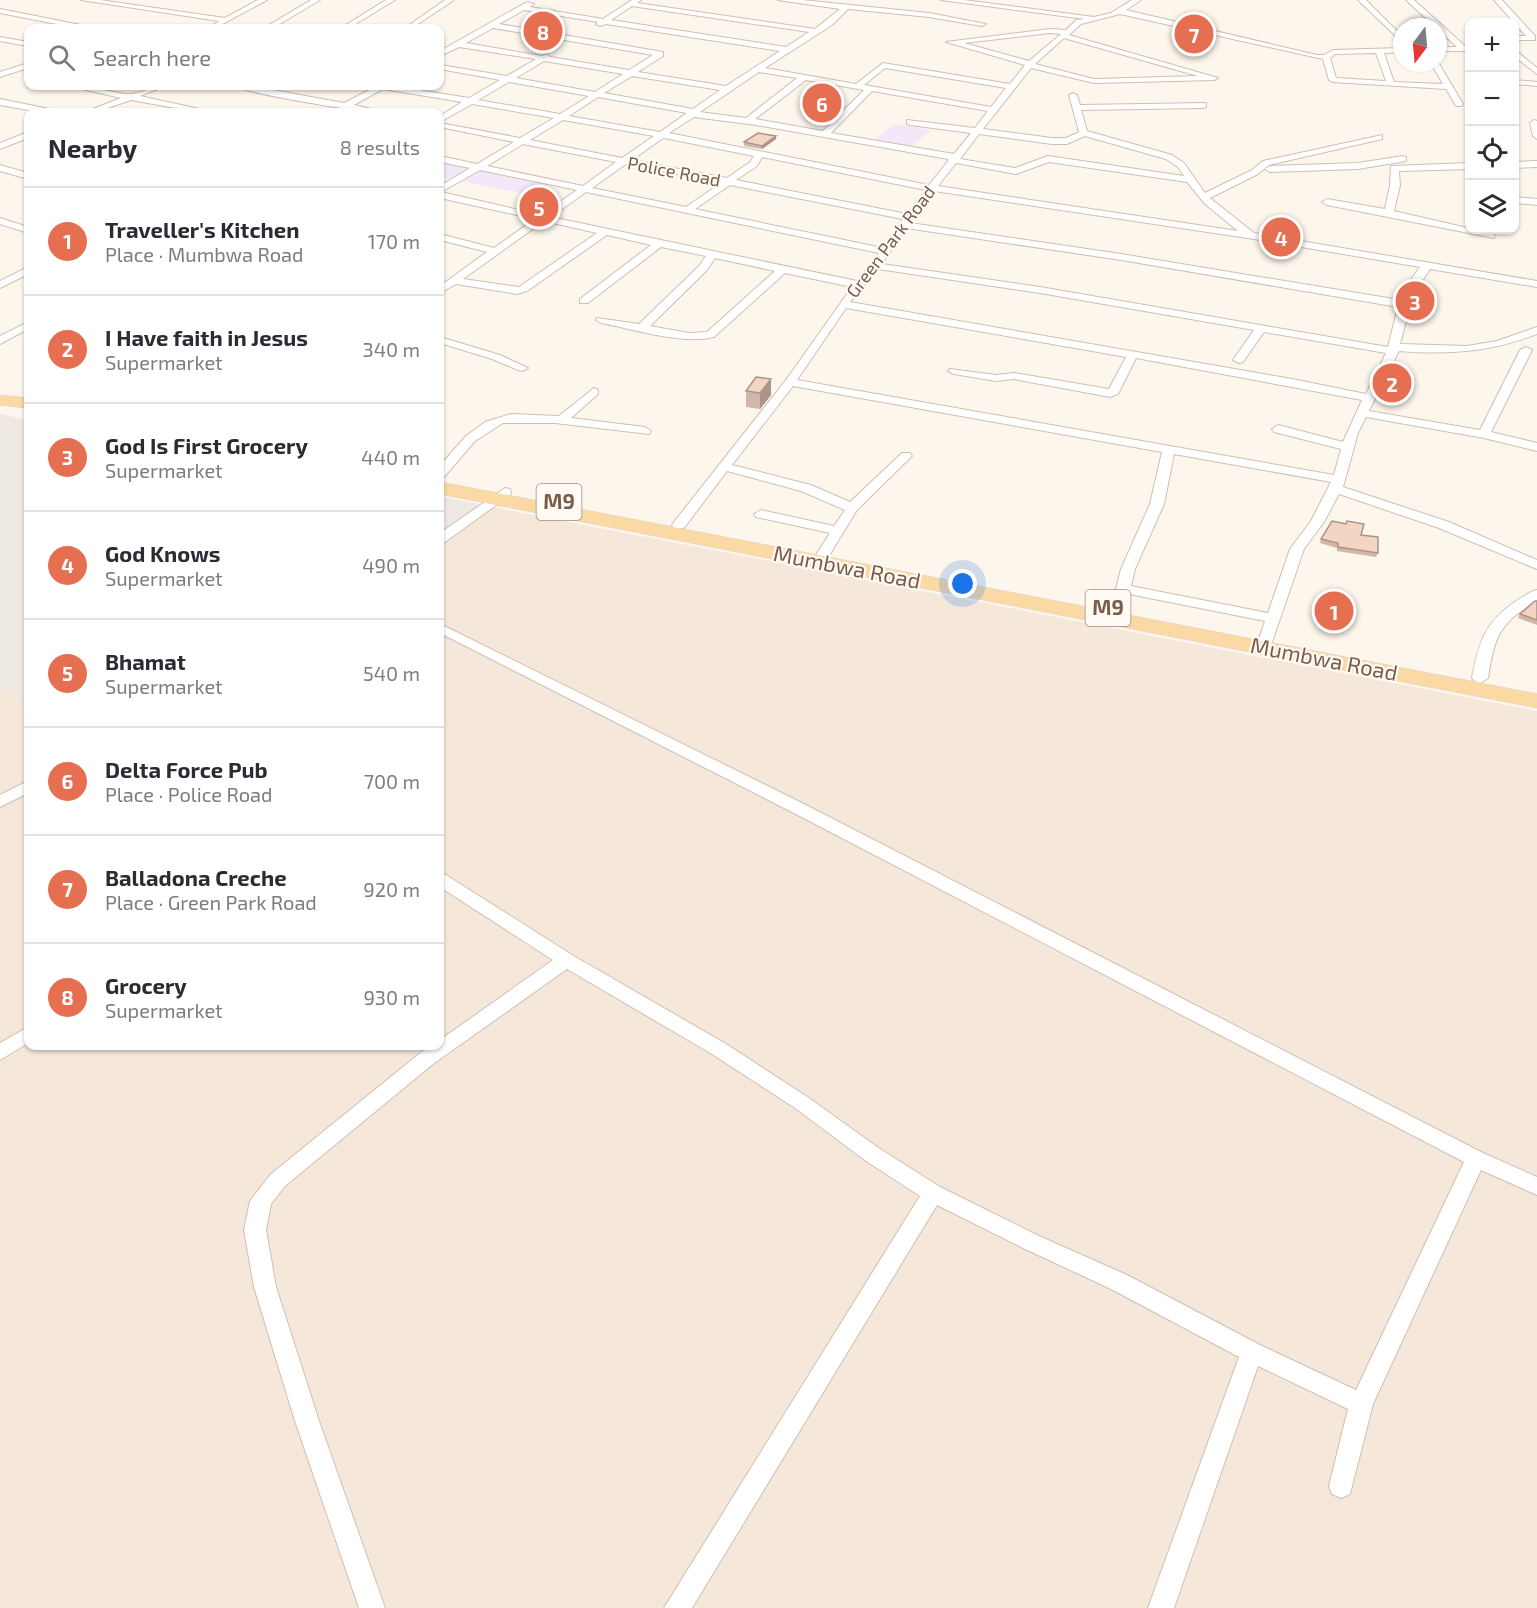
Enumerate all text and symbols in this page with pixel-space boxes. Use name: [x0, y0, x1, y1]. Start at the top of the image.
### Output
pin: 8: [524, 9, 562, 54]
pin: 7: [1174, 12, 1214, 57]
north arrow: [1393, 18, 1447, 72]
map controls: [1465, 18, 1519, 234]
button: +: [1465, 18, 1519, 72]
search box: [24, 24, 444, 90]
icon: search: [45, 41, 78, 74]
text: Search here: [93, 44, 211, 70]
button: −: [1465, 72, 1519, 126]
pin: 6: [802, 80, 842, 126]
button: locate: [1465, 126, 1519, 180]
text: Nearby: [48, 132, 137, 163]
text: 8 results: [340, 135, 420, 159]
street label: Police Road: [626, 151, 723, 191]
button: layers: [1465, 180, 1519, 234]
street label: Green Park Road: [841, 181, 939, 302]
pin: 5: [520, 184, 558, 230]
pin: 4: [1262, 214, 1300, 260]
text: Traveller's Kitchen: [105, 216, 299, 242]
text: 1: [63, 229, 72, 253]
text: 170 m: [368, 229, 420, 253]
text: Place · Mumbwa Road: [105, 242, 303, 266]
pin: 3: [1396, 278, 1434, 324]
text: I Have faith in Jesus: [105, 324, 308, 350]
text: 2: [62, 337, 73, 361]
text: 340 m: [363, 337, 420, 361]
text: Supermarket: [105, 350, 223, 374]
pin: 2: [1372, 360, 1412, 406]
text: God Is First Grocery: [105, 432, 308, 458]
text: 3: [62, 445, 73, 469]
text: 440 m: [361, 445, 420, 469]
text: Supermarket: [105, 458, 223, 482]
road number: M9: [536, 484, 582, 520]
street label: Mumbwa Road: [771, 539, 923, 593]
text: God Knows: [105, 540, 221, 566]
text: 4: [61, 553, 74, 577]
text: 490 m: [362, 553, 420, 577]
text: Supermarket: [105, 566, 223, 590]
your location: [948, 569, 977, 598]
pin: 1: [1314, 588, 1354, 634]
road number: M9: [1086, 590, 1130, 626]
street label: Mumbwa Road: [1248, 631, 1400, 685]
text: Bhamat: [105, 648, 186, 674]
text: 5: [62, 661, 73, 685]
text: 540 m: [363, 661, 420, 685]
text: Supermarket: [105, 674, 223, 698]
text: Delta Force Pub: [105, 756, 268, 782]
text: 6: [62, 769, 73, 793]
text: 700 m: [364, 769, 420, 793]
text: Place · Police Road: [105, 782, 273, 806]
text: Balladona Creche: [105, 864, 287, 890]
text: 7: [62, 877, 73, 901]
text: 920 m: [363, 877, 420, 901]
text: Place · Green Park Road: [105, 890, 317, 914]
text: Grocery: [105, 972, 187, 998]
text: 8: [61, 985, 74, 1009]
text: 930 m: [363, 985, 420, 1009]
text: Supermarket: [105, 998, 223, 1022]

